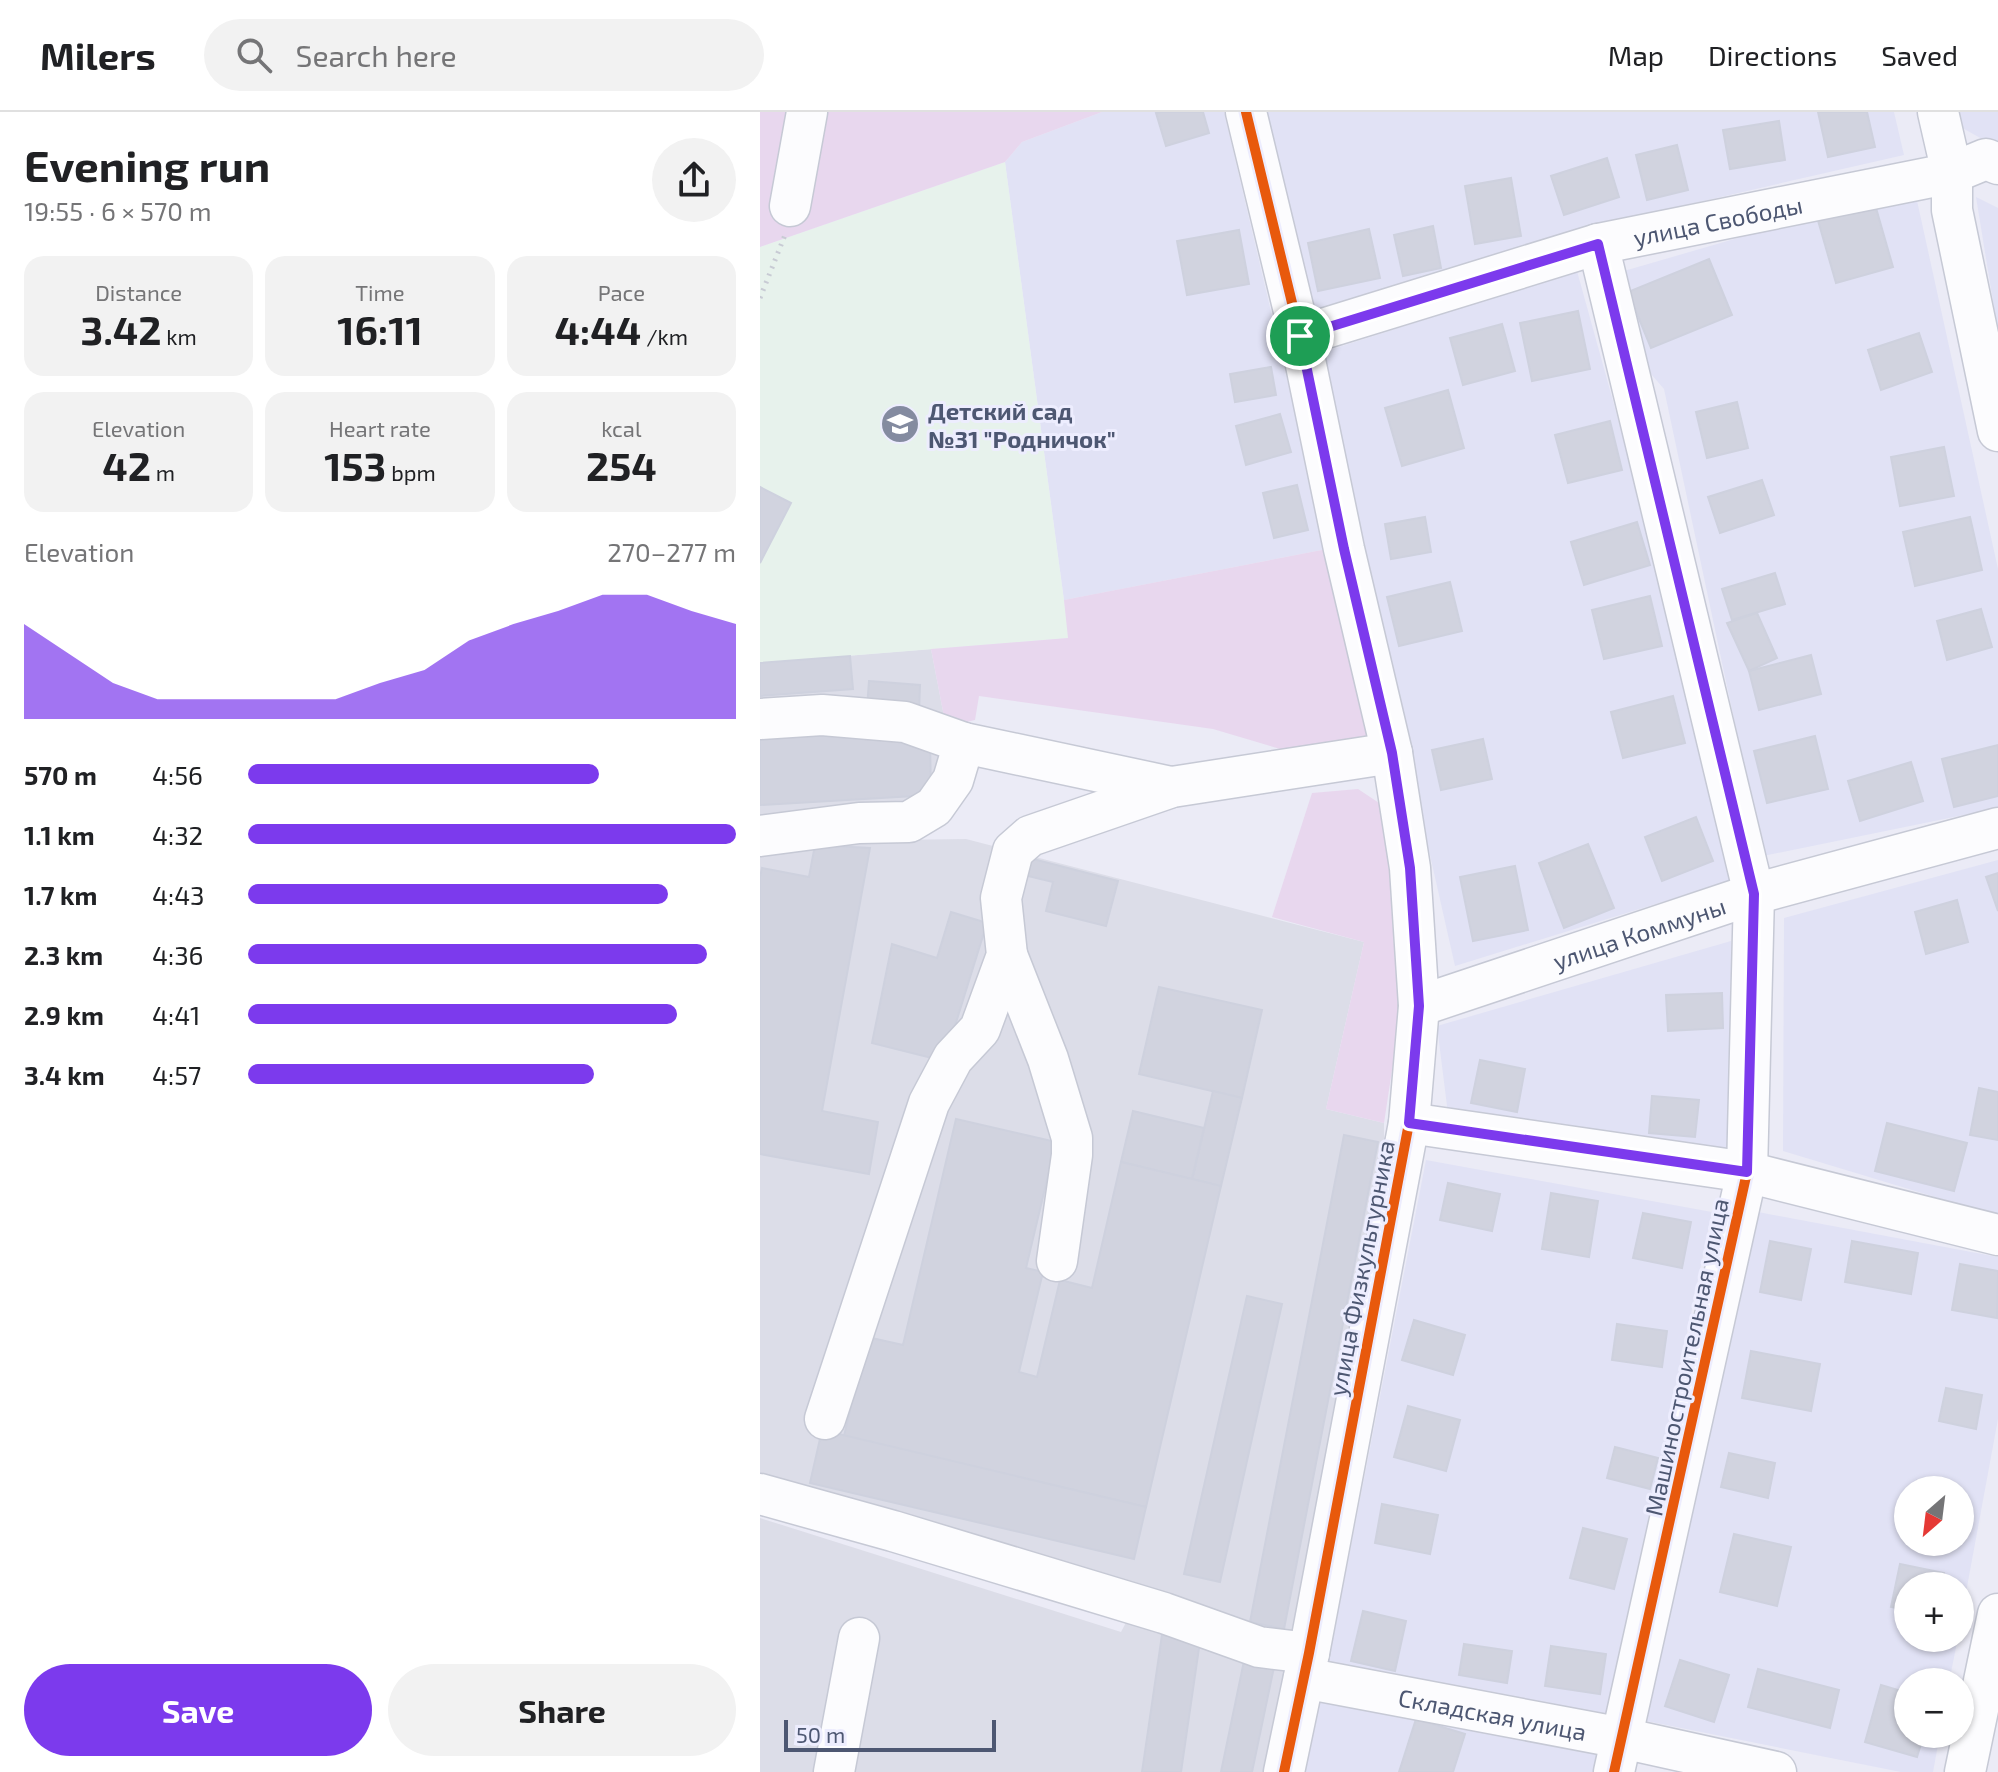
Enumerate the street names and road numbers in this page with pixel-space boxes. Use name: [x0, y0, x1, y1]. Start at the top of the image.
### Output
street label: улица Свободы: [1631, 189, 1805, 252]
street label: улица Коммуны: [1549, 890, 1729, 976]
street label: улица Физкультурника: [1322, 1138, 1401, 1399]
street label: Машиностроительная улица: [1638, 1196, 1735, 1519]
street label: Складская улица: [1396, 1682, 1589, 1746]

